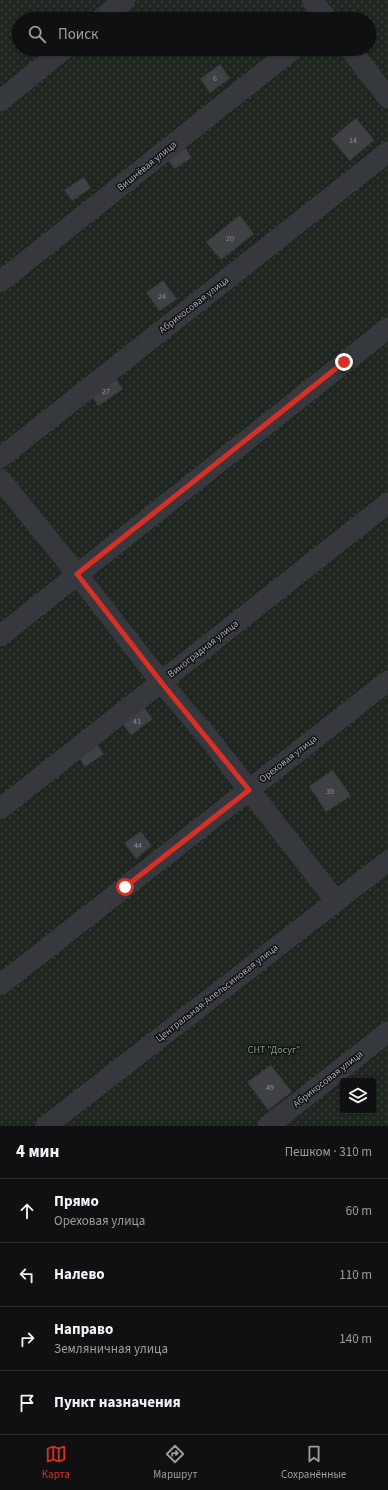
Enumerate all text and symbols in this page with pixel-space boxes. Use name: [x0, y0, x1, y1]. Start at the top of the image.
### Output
search box: [12, 12, 376, 56]
icon: search: [26, 23, 48, 45]
text: Поиск: [58, 24, 99, 45]
house number: 6: [213, 73, 217, 84]
house number: 14: [349, 135, 357, 146]
street label: Вишнёвая улица: [114, 138, 180, 194]
house number: 20: [226, 233, 234, 244]
street label: Абрикосовая улица: [156, 273, 232, 337]
house number: 24: [158, 291, 166, 302]
route end: [335, 353, 353, 371]
house number: 27: [102, 386, 110, 397]
street label: Виноградная улица: [165, 617, 241, 681]
house number: 41: [133, 716, 141, 727]
street label: Ореховая улица: [256, 732, 320, 786]
house number: 39: [326, 786, 334, 797]
house number: 44: [134, 840, 142, 851]
route start: [116, 878, 134, 896]
street label: Центральная-Апельсиновая улица: [153, 941, 281, 1045]
park label: СНТ "Досуг": [248, 1043, 300, 1057]
street label: Абрикосовая улица: [290, 1047, 366, 1111]
map controls: [340, 1078, 376, 1114]
button: layers: [340, 1078, 376, 1114]
house number: 49: [266, 1082, 274, 1093]
text: 4 мин: [16, 1140, 59, 1164]
text: Пешком · 310 m: [285, 1143, 372, 1161]
text: Прямо: [54, 1191, 99, 1212]
icon: ahead: [16, 1200, 38, 1222]
text: 60 m: [346, 1202, 372, 1220]
text: Ореховая улица: [54, 1212, 145, 1230]
icon: left: [16, 1264, 38, 1286]
text: Налево: [54, 1264, 105, 1285]
text: 110 m: [339, 1266, 372, 1284]
text: Направо: [54, 1319, 113, 1340]
icon: right: [16, 1328, 38, 1350]
text: 140 m: [339, 1330, 372, 1348]
text: Земляничная улица: [54, 1340, 168, 1358]
icon: arrive: [16, 1392, 38, 1414]
text: Пункт назначения: [54, 1392, 181, 1413]
tab: Карта: [42, 1443, 70, 1482]
tab: Маршрут: [153, 1443, 198, 1482]
tab: Сохранённые: [281, 1443, 346, 1482]

